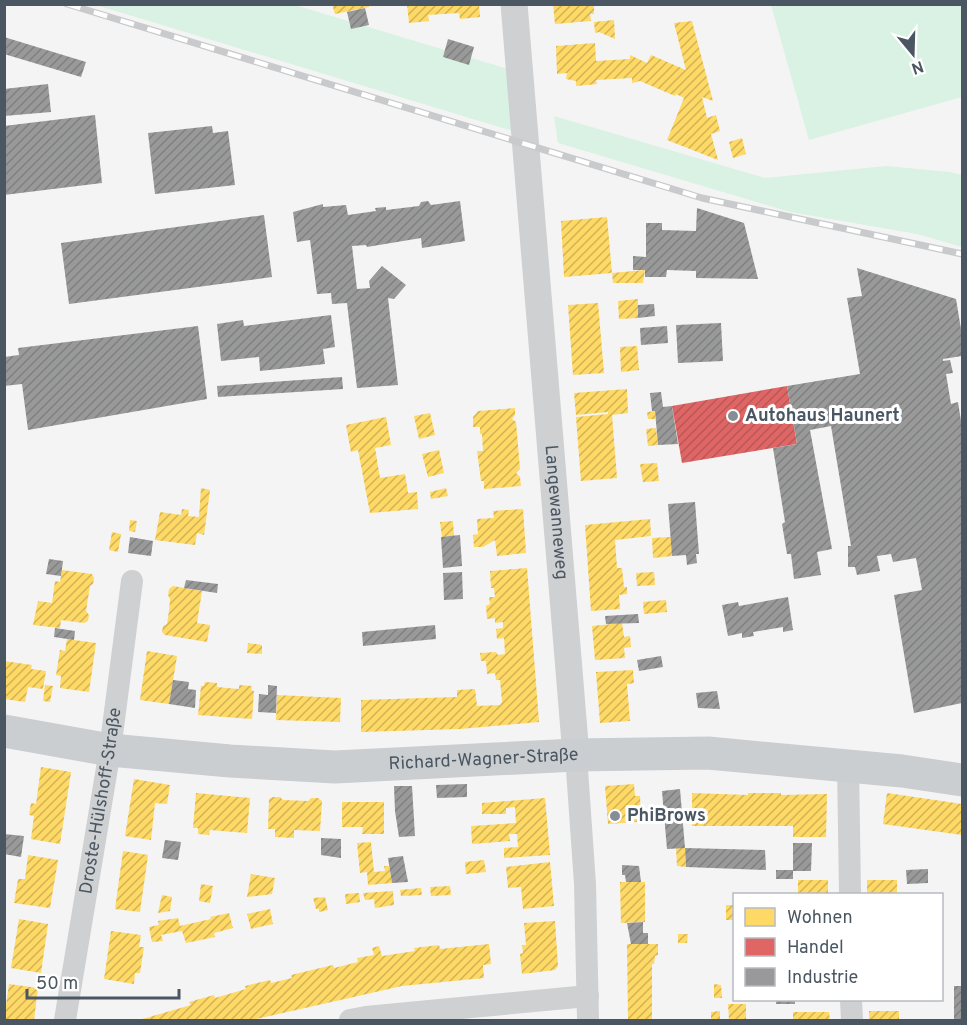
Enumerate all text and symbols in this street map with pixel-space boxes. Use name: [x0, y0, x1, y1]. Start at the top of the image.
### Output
north arrow: [883, 24, 943, 84]
text: N: [909, 55, 926, 78]
place label: Autohaus Haunert: [745, 405, 900, 428]
marker: Autohaus Haunert: [726, 409, 740, 423]
street label: Langewanneweg: [539, 444, 573, 581]
street label: Droste-Hülshoff-Straße: [75, 706, 127, 896]
street label: Richard-Wagner-Straße: [388, 743, 579, 776]
place label: PhiBrows: [627, 805, 706, 828]
marker: PhiBrows: [608, 809, 622, 823]
legend: [733, 893, 943, 1001]
text: Wohnen: [787, 907, 853, 930]
text: Handel: [787, 937, 844, 960]
scale bar: [27, 962, 178, 1000]
text: Industrie: [787, 967, 858, 990]
text: 50 m: [36, 973, 78, 996]

